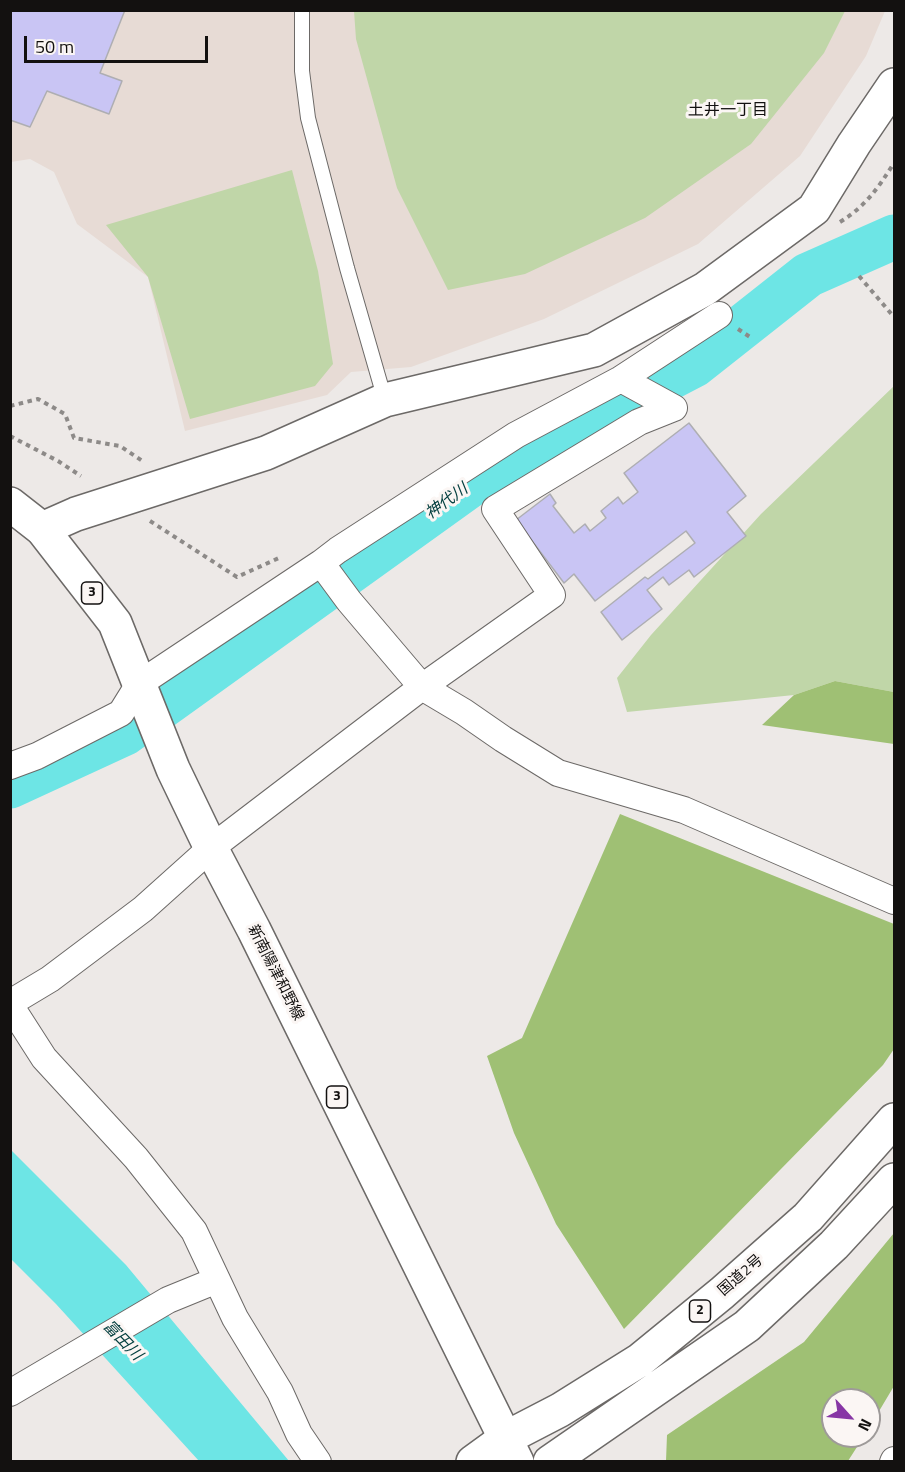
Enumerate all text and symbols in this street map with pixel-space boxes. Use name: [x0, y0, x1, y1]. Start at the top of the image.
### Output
scale bar: [27, 24, 212, 62]
text: 50 m: [35, 33, 74, 60]
district label: 土井一丁目: [688, 101, 768, 121]
water label: 神代川: [422, 480, 472, 524]
road number: 3: [82, 582, 103, 604]
street label: 新南陽津和野線: [243, 922, 307, 1024]
road number: 3: [326, 1086, 348, 1108]
street label: 国道2号: [715, 1252, 767, 1300]
road number: 2: [690, 1300, 710, 1322]
water label: 富田川: [98, 1317, 146, 1365]
north arrow: [821, 1388, 881, 1448]
text: N: [852, 1415, 878, 1436]

